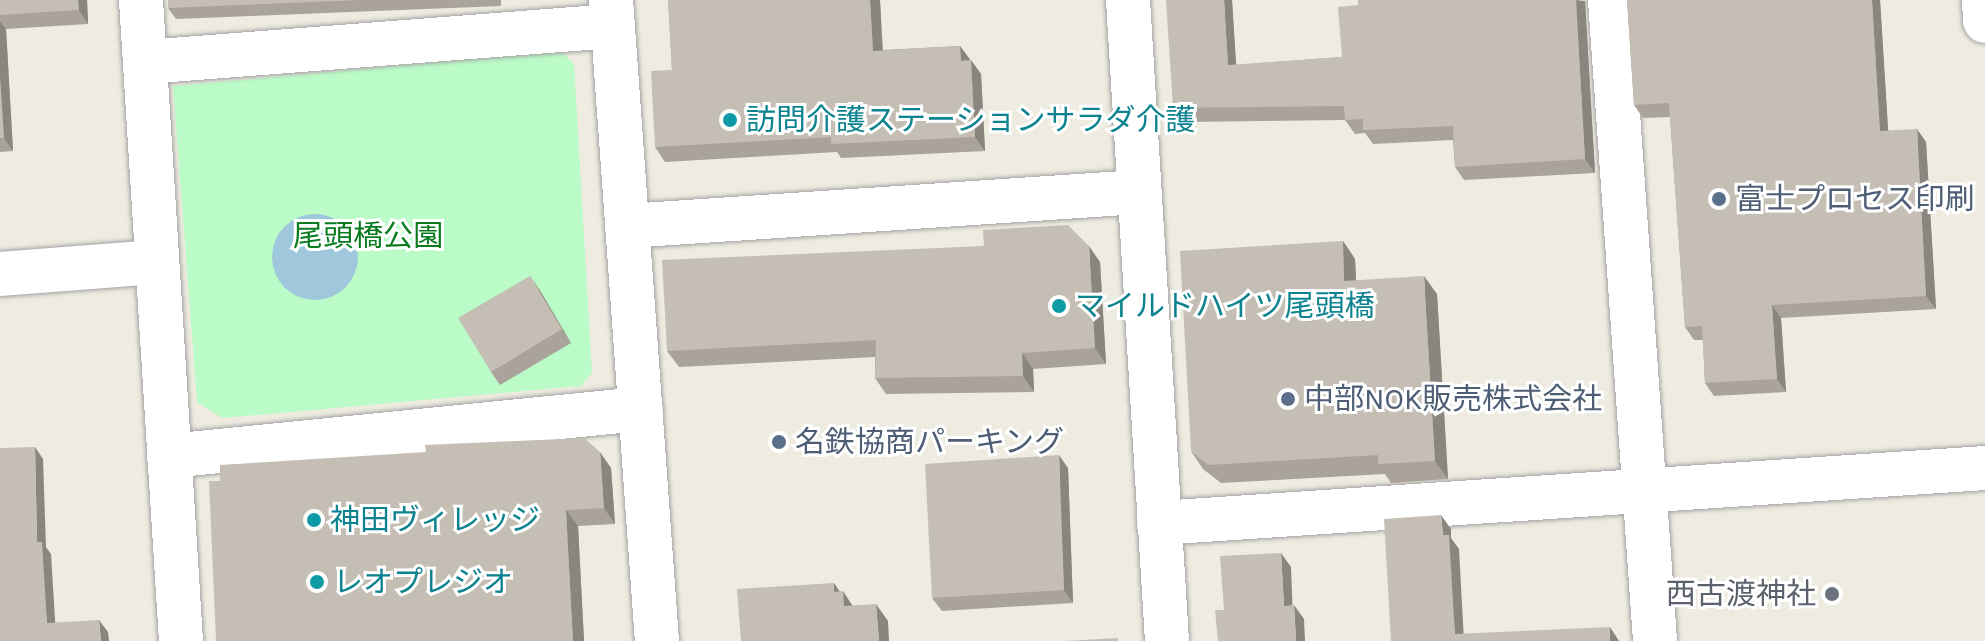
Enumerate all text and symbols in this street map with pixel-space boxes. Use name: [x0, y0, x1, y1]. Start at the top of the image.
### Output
place label: 訪問介護ステーションサラダ介護: [746, 102, 1196, 138]
marker: 訪問介護ステーションサラダ介護: [721, 111, 739, 129]
place label: 富士プロセス印刷: [1735, 181, 1975, 217]
marker: 富士プロセス印刷: [1710, 190, 1728, 208]
park label: 尾頭橋公園: [293, 218, 443, 254]
place label: マイルドハイツ尾頭橋: [1075, 288, 1375, 324]
marker: マイルドハイツ尾頭橋: [1050, 297, 1068, 315]
place label: 中部NOK販売株式会社: [1304, 381, 1602, 417]
marker: 中部NOK販売株式会社: [1279, 390, 1297, 408]
place label: 名鉄協商パーキング: [795, 424, 1065, 460]
marker: 名鉄協商パーキング: [770, 433, 788, 451]
place label: 神田ヴィレッジ: [330, 502, 540, 538]
marker: 神田ヴィレッジ: [305, 511, 323, 529]
place label: レオプレジオ: [333, 564, 513, 600]
marker: レオプレジオ: [308, 573, 326, 591]
place label: 西古渡神社: [1666, 576, 1816, 612]
marker: 西古渡神社: [1823, 585, 1841, 603]

